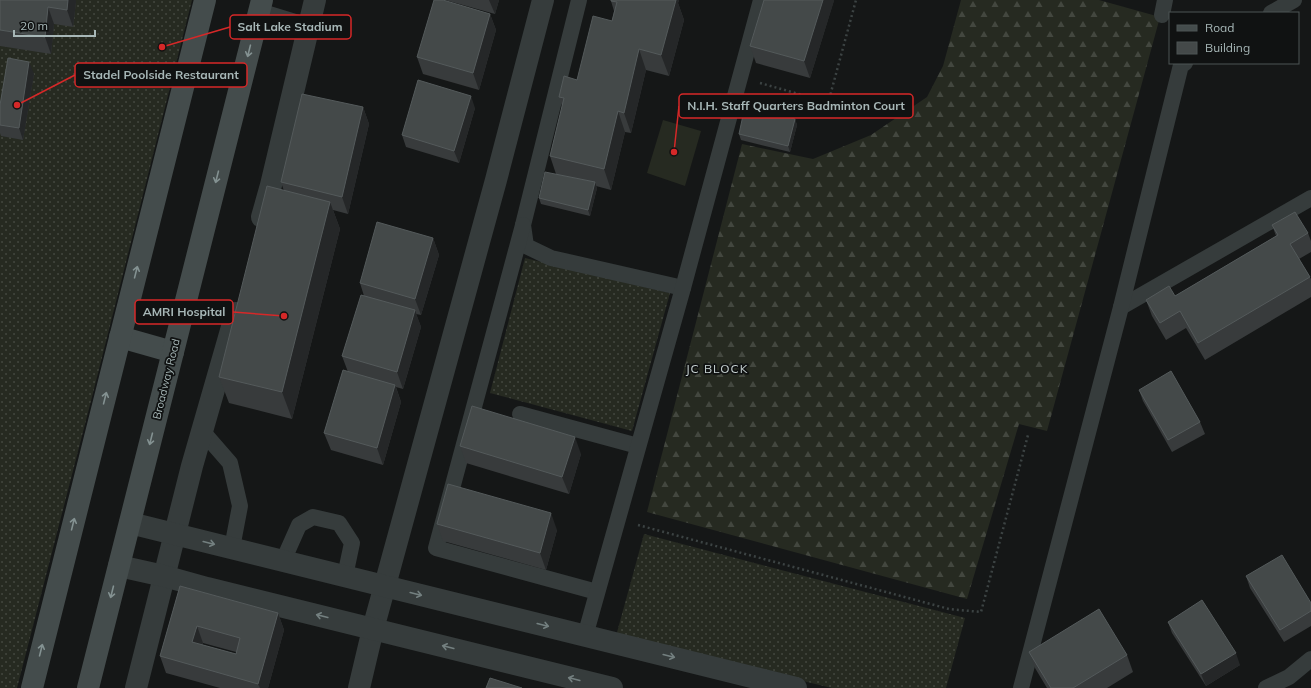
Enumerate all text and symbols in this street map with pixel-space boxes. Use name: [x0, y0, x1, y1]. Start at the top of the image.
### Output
scale bar: [14, 12, 95, 38]
legend: [1169, 12, 1299, 64]
callout: Salt Lake Stadium: [230, 15, 351, 39]
text: 20 m: [20, 18, 48, 33]
text: Salt Lake Stadium: [238, 19, 343, 34]
text: Road: [1205, 20, 1234, 35]
text: Building: [1205, 40, 1250, 55]
one-way arrow: [245, 45, 253, 58]
callout: Stadel Poolside Restaurant: [75, 63, 247, 87]
text: Stadel Poolside Restaurant: [83, 67, 239, 82]
callout: N.I.H. Staff Quarters Badminton Court: [679, 94, 913, 118]
text: N.I.H. Staff Quarters Badminton Court: [687, 98, 905, 113]
one-way arrow: [213, 171, 221, 184]
one-way arrow: [133, 266, 141, 279]
callout: AMRI Hospital: [135, 300, 233, 324]
text: AMRI Hospital: [143, 304, 225, 319]
street label: Broadway Road: [149, 337, 183, 421]
district label: JC BLOCK: [686, 361, 748, 376]
one-way arrow: [101, 392, 109, 405]
one-way arrow: [147, 432, 154, 445]
one-way arrow: [70, 518, 77, 531]
one-way arrow: [202, 539, 215, 547]
one-way arrow: [108, 585, 115, 598]
one-way arrow: [410, 591, 423, 598]
one-way arrow: [316, 612, 329, 620]
one-way arrow: [536, 622, 549, 629]
one-way arrow: [442, 643, 455, 651]
one-way arrow: [38, 644, 46, 657]
one-way arrow: [662, 653, 675, 661]
one-way arrow: [568, 674, 581, 682]

